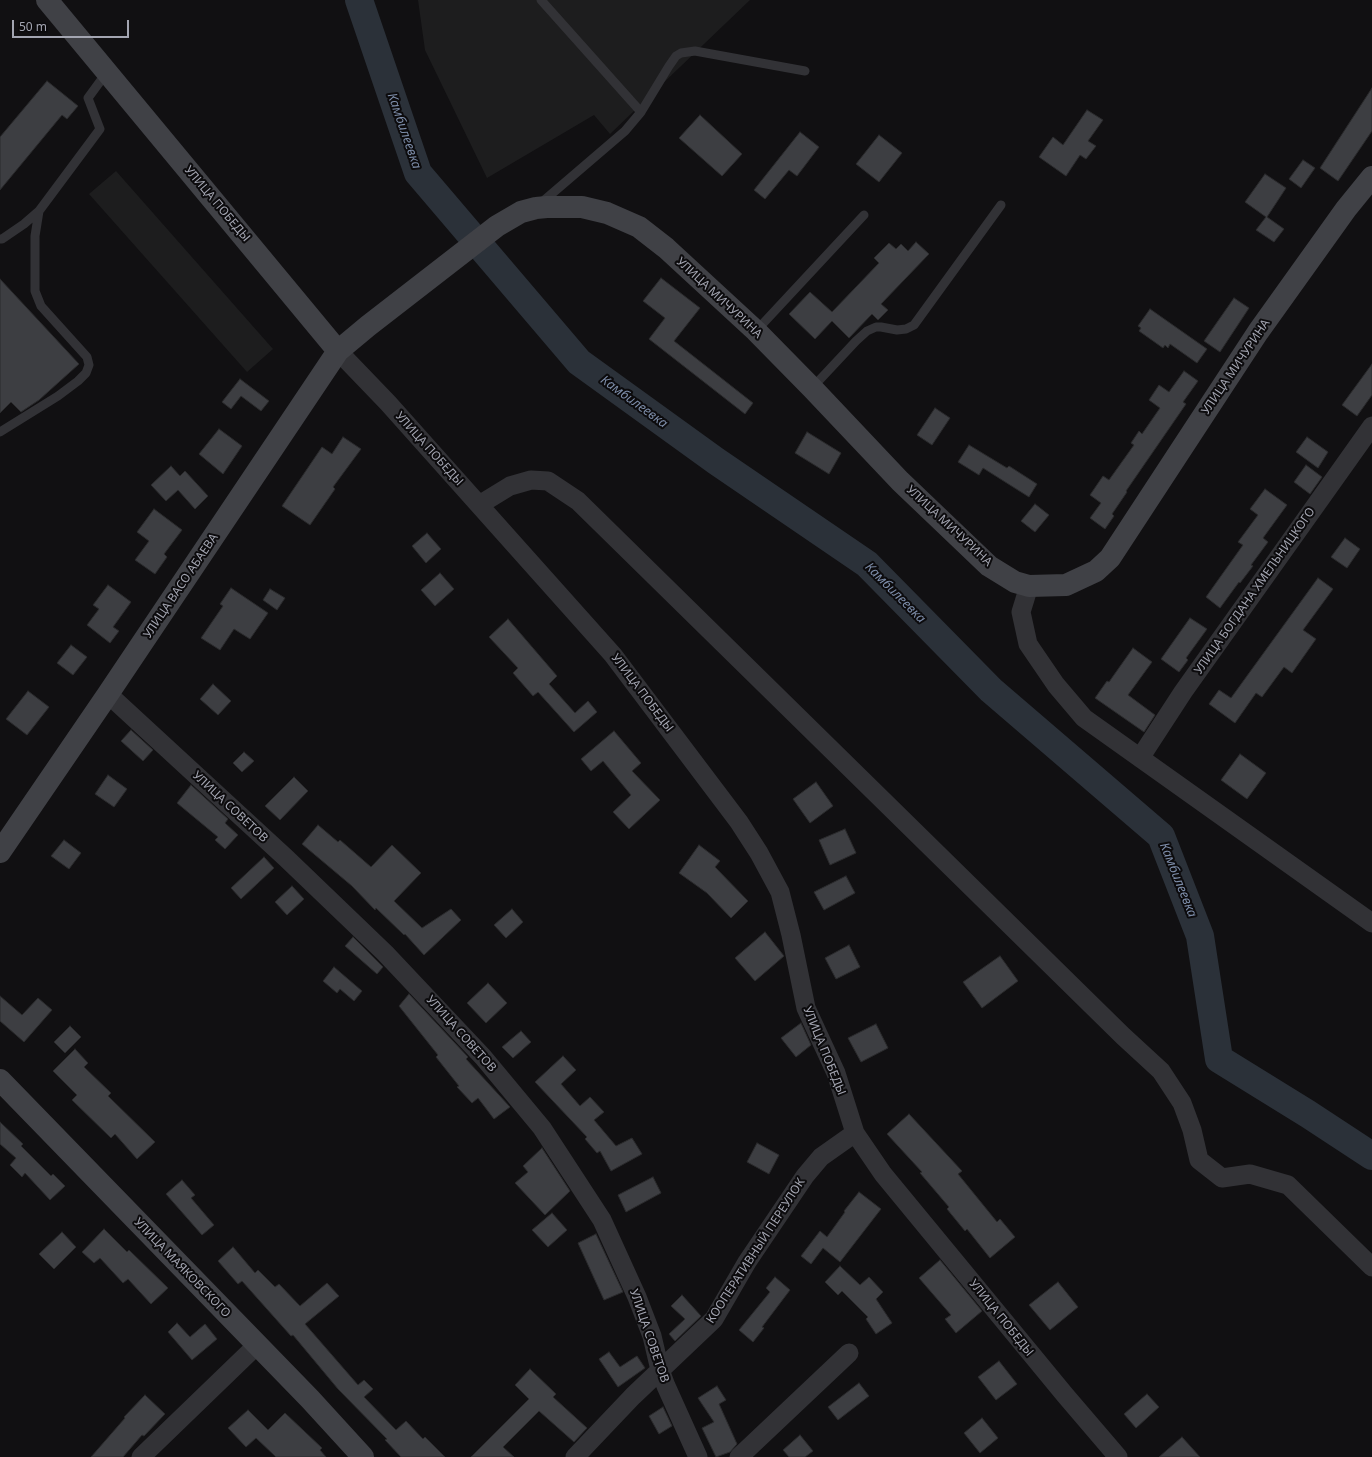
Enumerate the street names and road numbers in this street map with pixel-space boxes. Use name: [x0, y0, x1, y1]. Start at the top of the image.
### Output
street label: УЛИЦА ПОБЕДЫ: [181, 163, 253, 245]
street label: УЛИЦА МИЧУРИНА: [673, 255, 765, 341]
street label: УЛИЦА МИЧУРИНА: [1199, 317, 1273, 417]
street label: УЛИЦА ПОБЕДЫ: [392, 409, 466, 489]
street label: УЛИЦА МИЧУРИНА: [903, 483, 995, 569]
street label: УЛИЦА БОГДАНА ХМЕЛЬНИЦКОГО: [1192, 505, 1318, 677]
street label: УЛИЦА ВАСО АБАЕВА: [141, 531, 221, 641]
street label: УЛИЦА ПОБЕДЫ: [608, 651, 676, 735]
street label: УЛИЦА СОВЕТОВ: [189, 768, 271, 846]
street label: УЛИЦА СОВЕТОВ: [423, 993, 499, 1075]
street label: УЛИЦА ПОБЕДЫ: [800, 1005, 848, 1097]
street label: КООПЕРАТИВНЫЙ ПЕРЕУЛОК: [704, 1176, 808, 1326]
street label: УЛИЦА МАЯКОВСКОГО: [131, 1215, 233, 1321]
street label: УЛИЦА ПОБЕДЫ: [966, 1277, 1036, 1359]
street label: УЛИЦА СОВЕТОВ: [626, 1287, 672, 1385]

